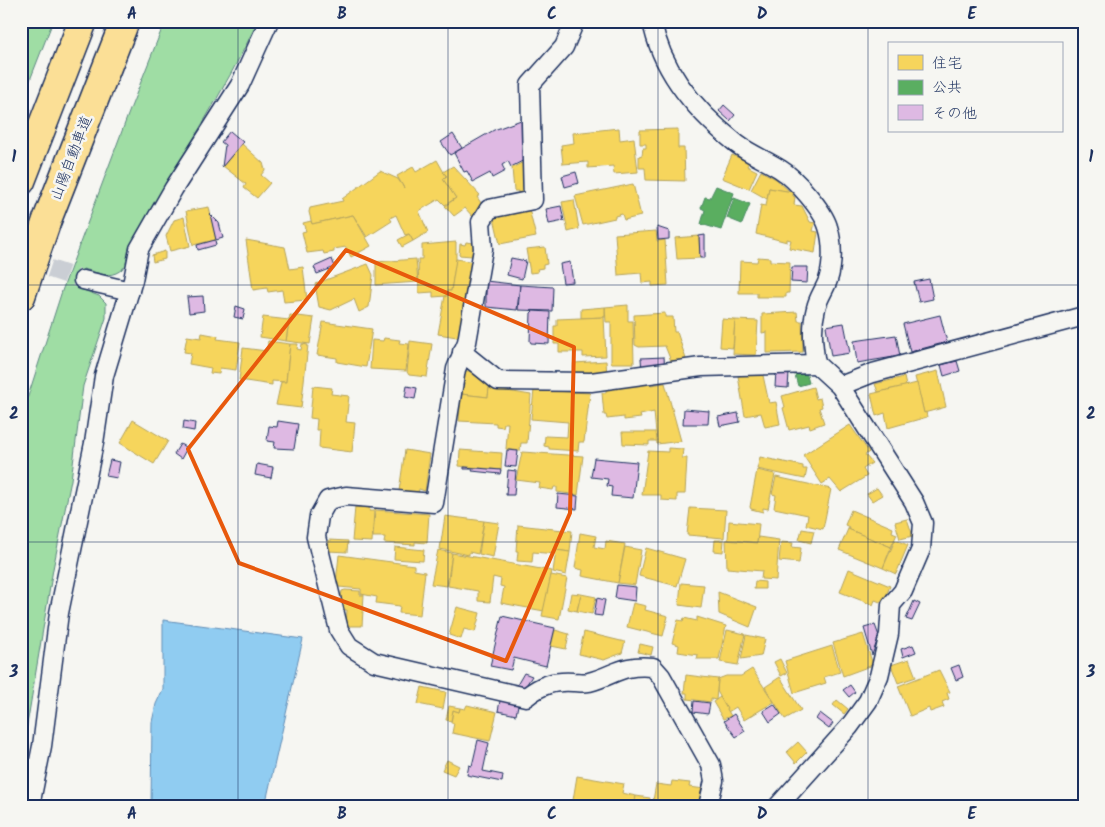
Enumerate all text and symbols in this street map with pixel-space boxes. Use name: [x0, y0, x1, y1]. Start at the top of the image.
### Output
text: A: [127, 2, 137, 27]
text: B: [337, 2, 347, 27]
text: C: [547, 2, 557, 27]
text: D: [757, 2, 768, 27]
text: E: [968, 2, 978, 27]
legend: [888, 42, 1062, 132]
text: 住宅: [932, 52, 962, 76]
text: 公共: [932, 76, 962, 100]
text: その他: [932, 102, 977, 126]
street label: 山陽自動車道: [45, 112, 99, 205]
text: 1: [12, 145, 17, 170]
text: 1: [1089, 145, 1094, 170]
text: 2: [9, 402, 19, 427]
text: 2: [1086, 402, 1096, 427]
text: 3: [9, 660, 19, 685]
text: 3: [1086, 660, 1096, 685]
text: A: [127, 802, 137, 827]
text: B: [337, 802, 347, 827]
text: C: [547, 802, 557, 827]
text: D: [757, 802, 768, 827]
text: E: [968, 802, 978, 827]

